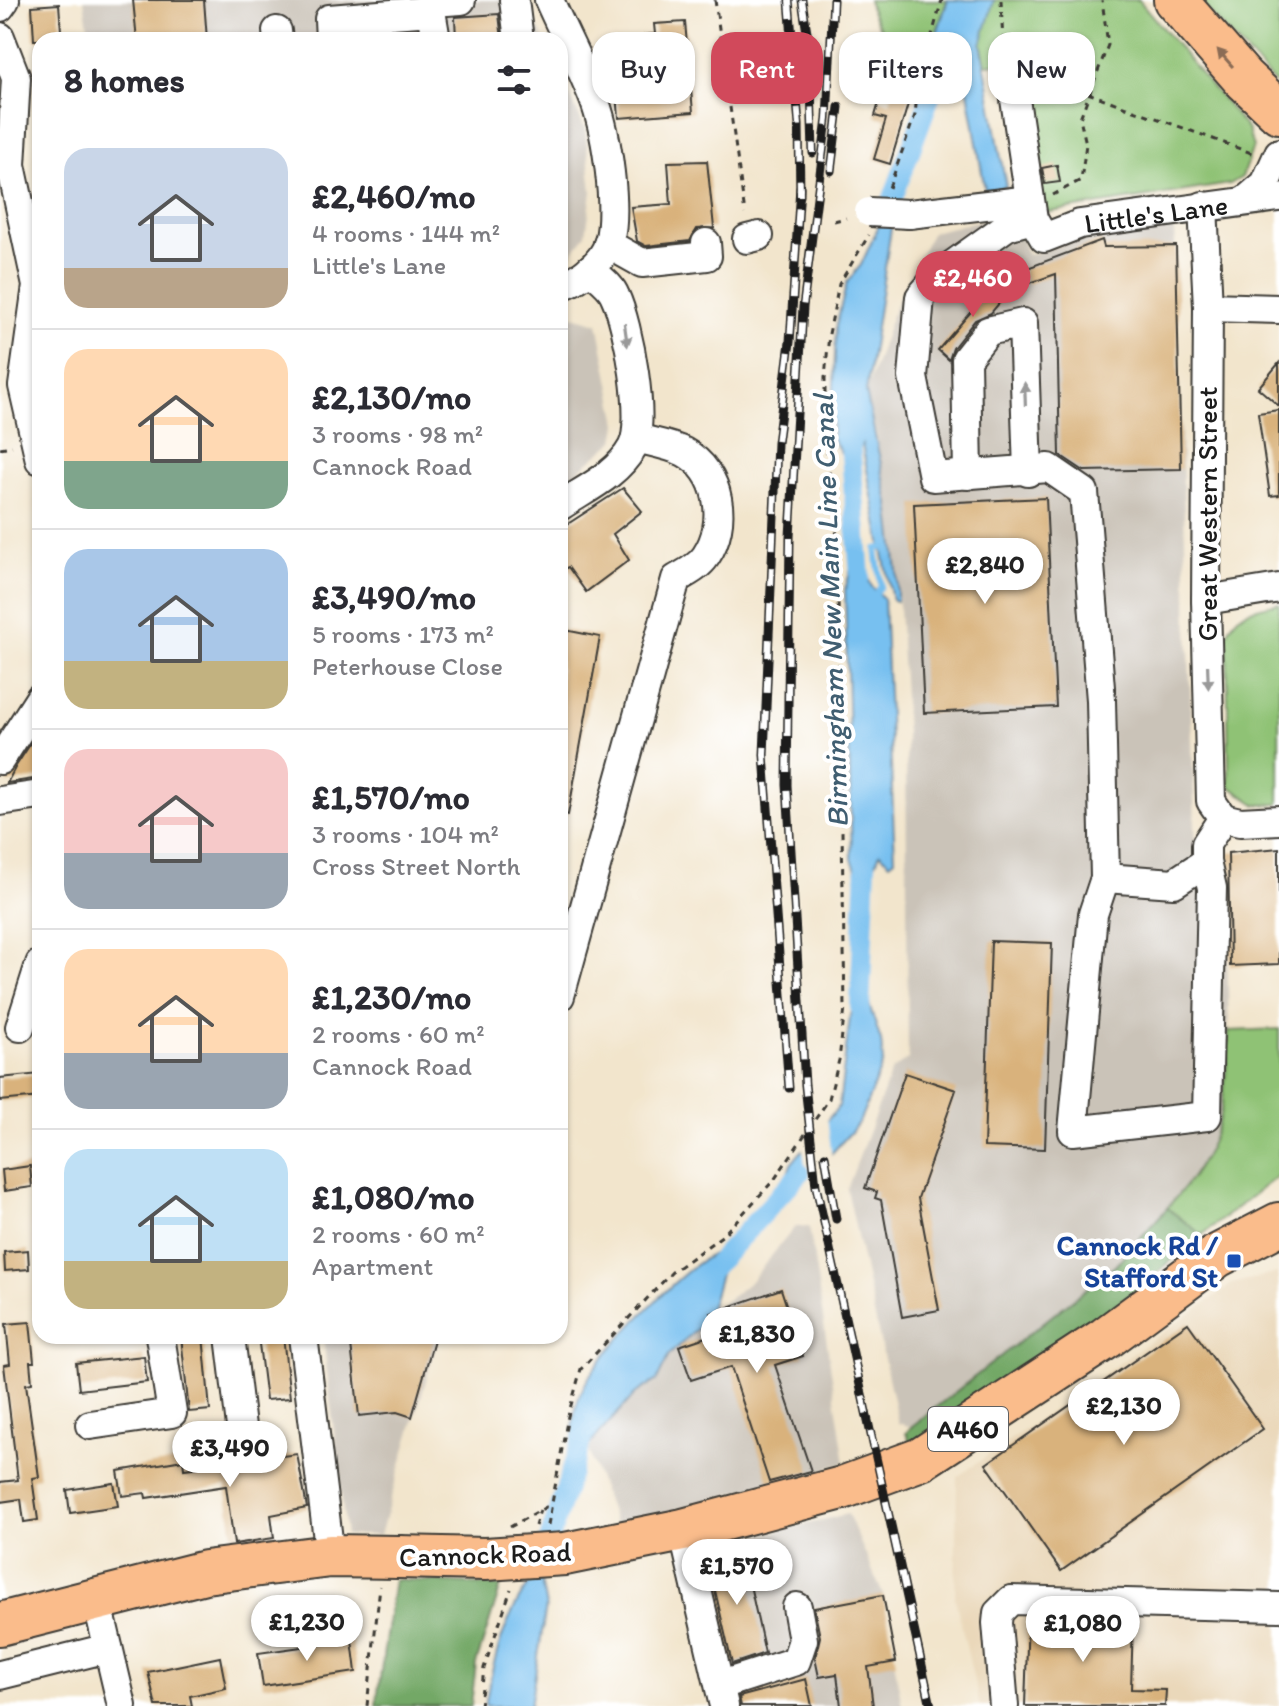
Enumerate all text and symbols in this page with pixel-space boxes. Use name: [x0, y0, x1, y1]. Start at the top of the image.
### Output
chip: Buy: [592, 32, 695, 104]
chip: Rent: [711, 32, 823, 104]
chip: Filters: [839, 32, 972, 104]
chip: New: [988, 32, 1095, 104]
one-way arrow: [1217, 48, 1234, 68]
icon: filters: [492, 58, 536, 102]
text: 8 homes: [64, 60, 185, 101]
text: £2,460/mo: [312, 176, 476, 217]
icon: home: [128, 180, 224, 276]
street label: Little's Lane: [1082, 187, 1230, 240]
text: 4 rooms · 144 m²: [312, 217, 500, 249]
text: Little's Lane: [312, 249, 446, 281]
pin: £2,460: [908, 251, 1038, 319]
text: £2,460: [933, 261, 1013, 293]
one-way arrow: [620, 323, 633, 348]
text: £2,130/mo: [312, 377, 472, 418]
icon: home: [128, 381, 224, 477]
one-way arrow: [1019, 381, 1032, 406]
street label: Great Western Street: [1190, 387, 1224, 642]
water label: Birmingham New Main Line Canal: [804, 391, 856, 828]
text: 3 rooms · 98 m²: [312, 418, 483, 450]
text: Cannock Road: [312, 450, 472, 482]
pin: £2,840: [920, 538, 1050, 606]
text: £2,840: [945, 548, 1025, 580]
text: £3,490/mo: [312, 577, 476, 618]
icon: home: [128, 581, 224, 677]
text: 5 rooms · 173 m²: [312, 618, 494, 650]
text: Peterhouse Close: [312, 650, 503, 682]
one-way arrow: [1201, 665, 1214, 690]
text: £1,570/mo: [312, 777, 470, 818]
icon: home: [128, 781, 224, 877]
text: 3 rooms · 104 m²: [312, 818, 499, 850]
text: Cross Street North: [312, 850, 520, 882]
text: £1,230/mo: [312, 977, 472, 1018]
icon: home: [128, 981, 224, 1077]
text: 2 rooms · 60 m²: [312, 1018, 485, 1050]
text: Cannock Road: [312, 1050, 472, 1082]
text: £1,080/mo: [312, 1177, 475, 1218]
icon: home: [128, 1181, 224, 1277]
text: 2 rooms · 60 m²: [312, 1218, 485, 1250]
place label: Cannock Rd / Stafford St: [1057, 1228, 1218, 1294]
text: Apartment: [312, 1250, 433, 1282]
marker: Cannock Rd / Stafford St: [1225, 1252, 1243, 1270]
pin: £1,830: [692, 1307, 822, 1375]
text: £1,830: [719, 1317, 795, 1349]
pin: £2,130: [1059, 1379, 1189, 1447]
text: £2,130: [1086, 1389, 1162, 1421]
road number: A460: [928, 1407, 1008, 1451]
pin: £3,490: [165, 1421, 295, 1489]
text: £3,490: [190, 1431, 270, 1463]
street label: Cannock Road: [398, 1534, 572, 1574]
pin: £1,570: [672, 1539, 802, 1607]
text: £1,570: [700, 1549, 774, 1581]
pin: £1,230: [242, 1595, 372, 1663]
pin: £1,080: [1018, 1596, 1148, 1664]
text: £1,230: [269, 1605, 345, 1637]
text: £1,080: [1044, 1606, 1122, 1638]

